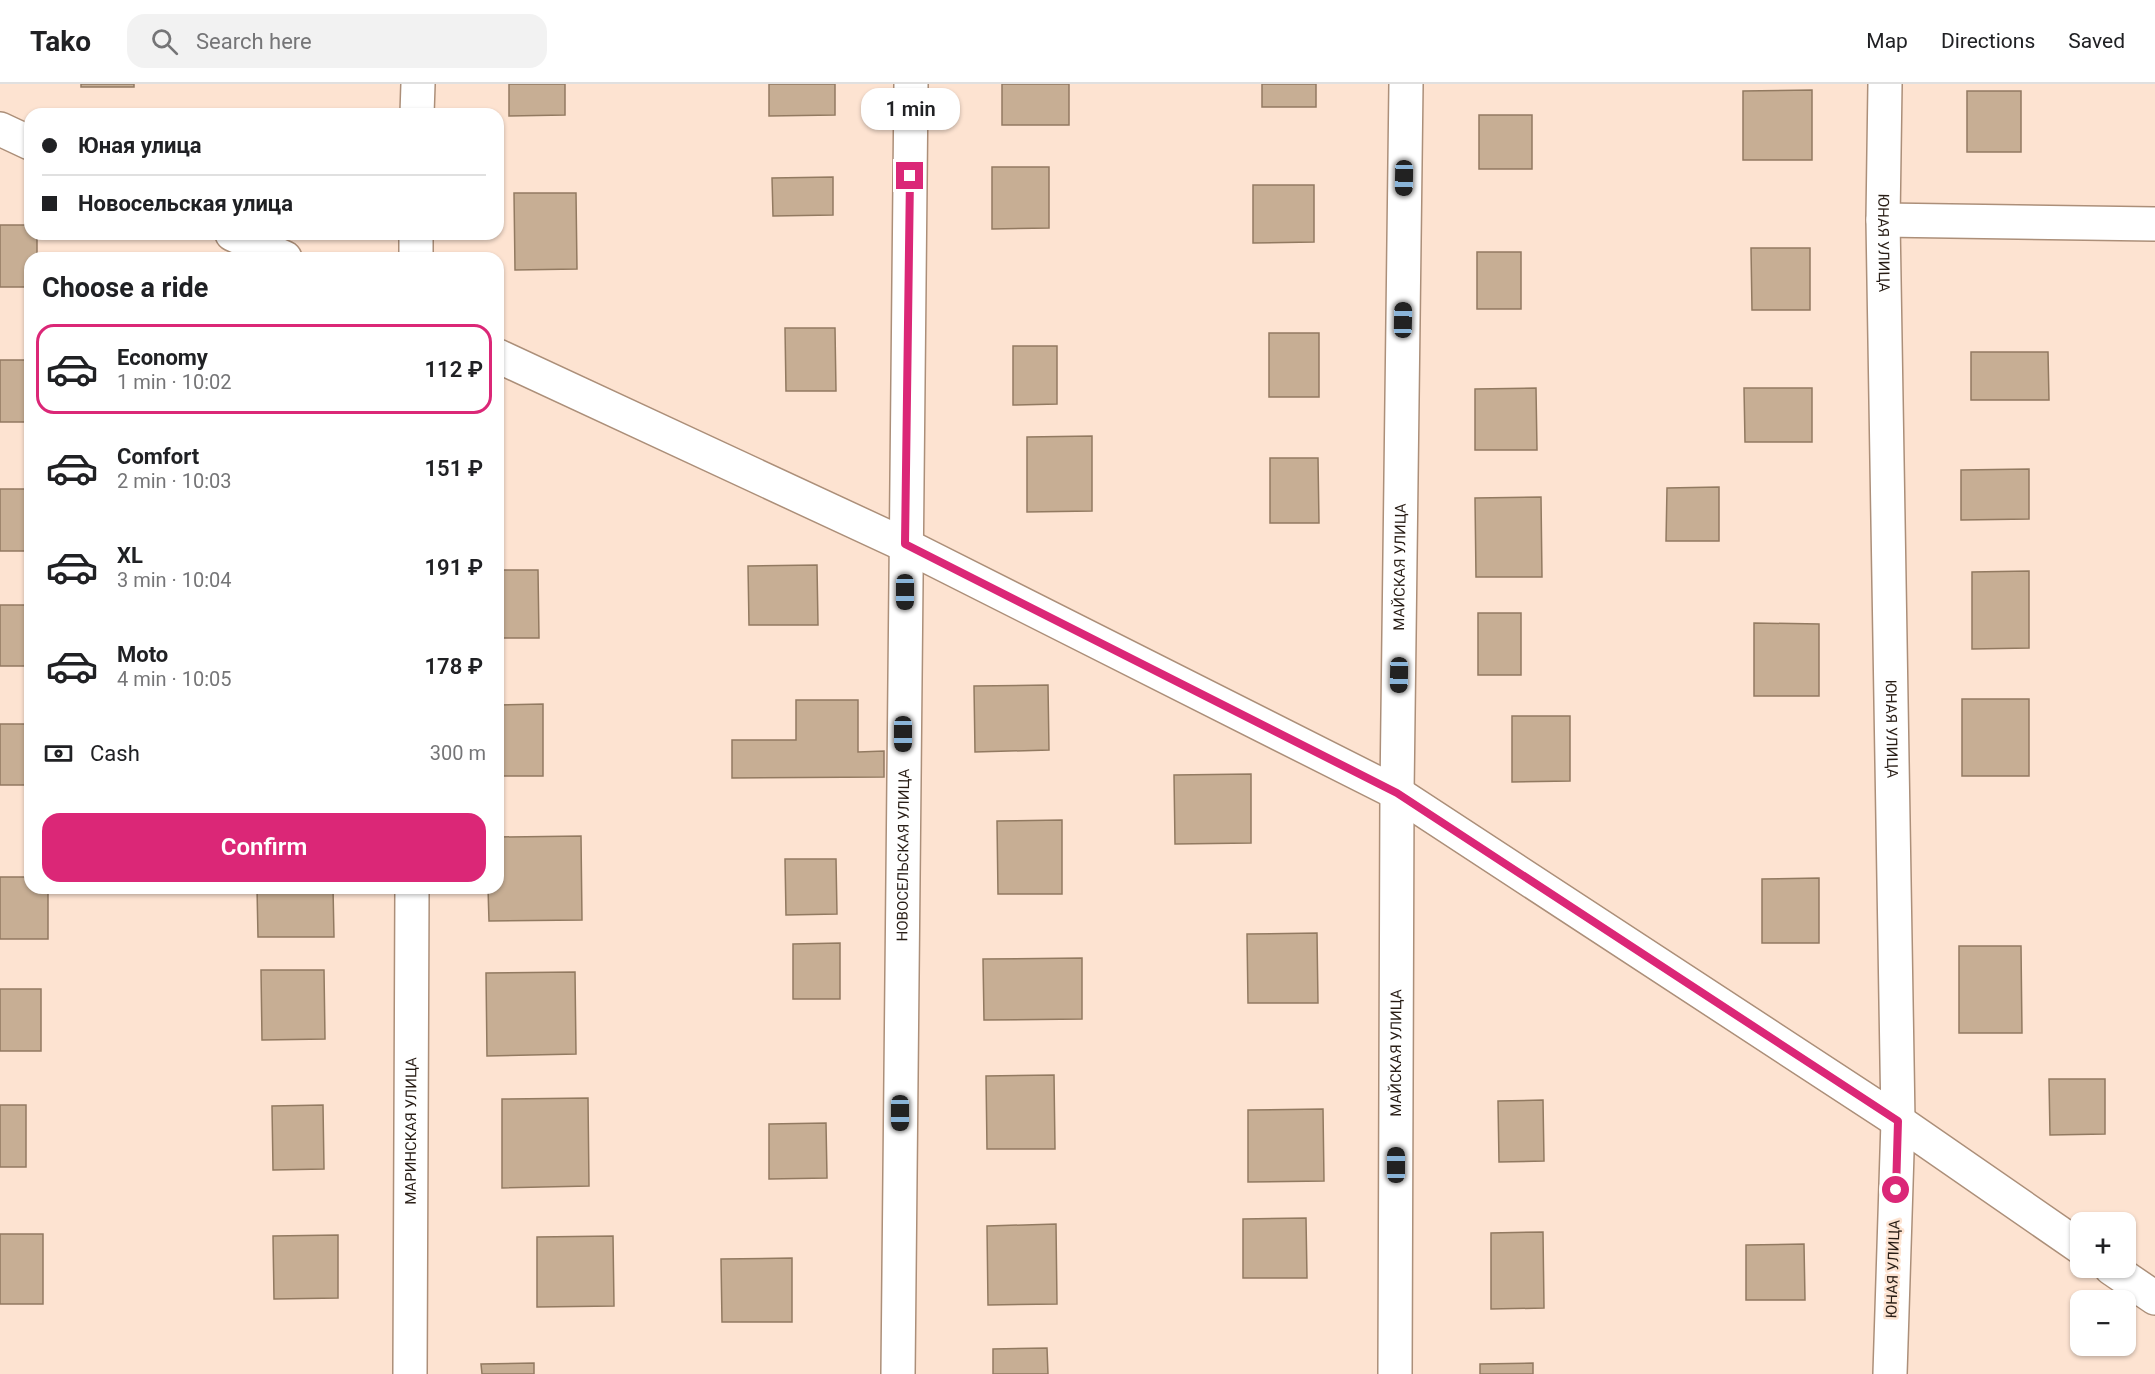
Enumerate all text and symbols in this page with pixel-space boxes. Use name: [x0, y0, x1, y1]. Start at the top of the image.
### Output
search box: [127, 14, 547, 68]
text: Tako: [30, 25, 91, 58]
icon: search: [148, 25, 181, 58]
text: Search here: [196, 29, 312, 54]
text: Map: [1866, 29, 1908, 53]
text: Directions: [1941, 29, 2035, 53]
text: Saved: [2068, 29, 2125, 53]
callout: 1 min: [860, 89, 960, 131]
text: 1 min: [885, 97, 936, 121]
text: Юная улица: [78, 133, 202, 158]
car: [1395, 160, 1413, 196]
route end: [896, 162, 923, 189]
text: Новосельская улица: [78, 191, 293, 216]
street label: ЮНАЯ УЛИЦА: [1874, 194, 1893, 293]
text: Choose a ride: [42, 272, 208, 304]
car: [1394, 302, 1412, 338]
icon: car: [45, 342, 99, 396]
text: Economy: [117, 345, 208, 370]
text: 112 ₽: [425, 357, 483, 382]
text: 1 min · 10:02: [117, 370, 232, 394]
icon: car: [45, 441, 99, 495]
text: Comfort: [117, 444, 199, 469]
text: 151 ₽: [425, 456, 483, 481]
text: 2 min · 10:03: [117, 469, 232, 493]
street label: МАЙСКАЯ УЛИЦА: [1390, 503, 1410, 631]
icon: car: [45, 540, 99, 594]
text: XL: [117, 543, 143, 568]
text: 191 ₽: [425, 555, 483, 580]
text: 3 min · 10:04: [117, 568, 232, 592]
car: [896, 574, 914, 610]
icon: car: [45, 639, 99, 693]
text: Moto: [117, 642, 168, 667]
text: 178 ₽: [425, 654, 483, 679]
car: [1390, 657, 1408, 693]
text: 4 min · 10:05: [117, 667, 232, 691]
street label: ЮНАЯ УЛИЦА: [1882, 679, 1901, 779]
car: [894, 716, 912, 752]
icon: cash: [42, 737, 75, 770]
text: Cash: [90, 741, 140, 766]
text: 300 m: [430, 741, 486, 765]
street label: НОВОСЕЛЬСКАЯ УЛИЦА: [893, 768, 913, 942]
button: Confirm: [42, 813, 486, 882]
street label: МАЙСКАЯ УЛИЦА: [1387, 989, 1405, 1117]
street label: МАРИНСКАЯ УЛИЦА: [402, 1057, 420, 1205]
car: [891, 1095, 909, 1131]
car: [1387, 1147, 1405, 1183]
route start: [1882, 1176, 1909, 1203]
map controls: [2070, 1212, 2136, 1356]
button: +: [2070, 1212, 2136, 1278]
street label: ЮНАЯ УЛИЦА: [1882, 1219, 1904, 1319]
button: −: [2070, 1290, 2136, 1356]

